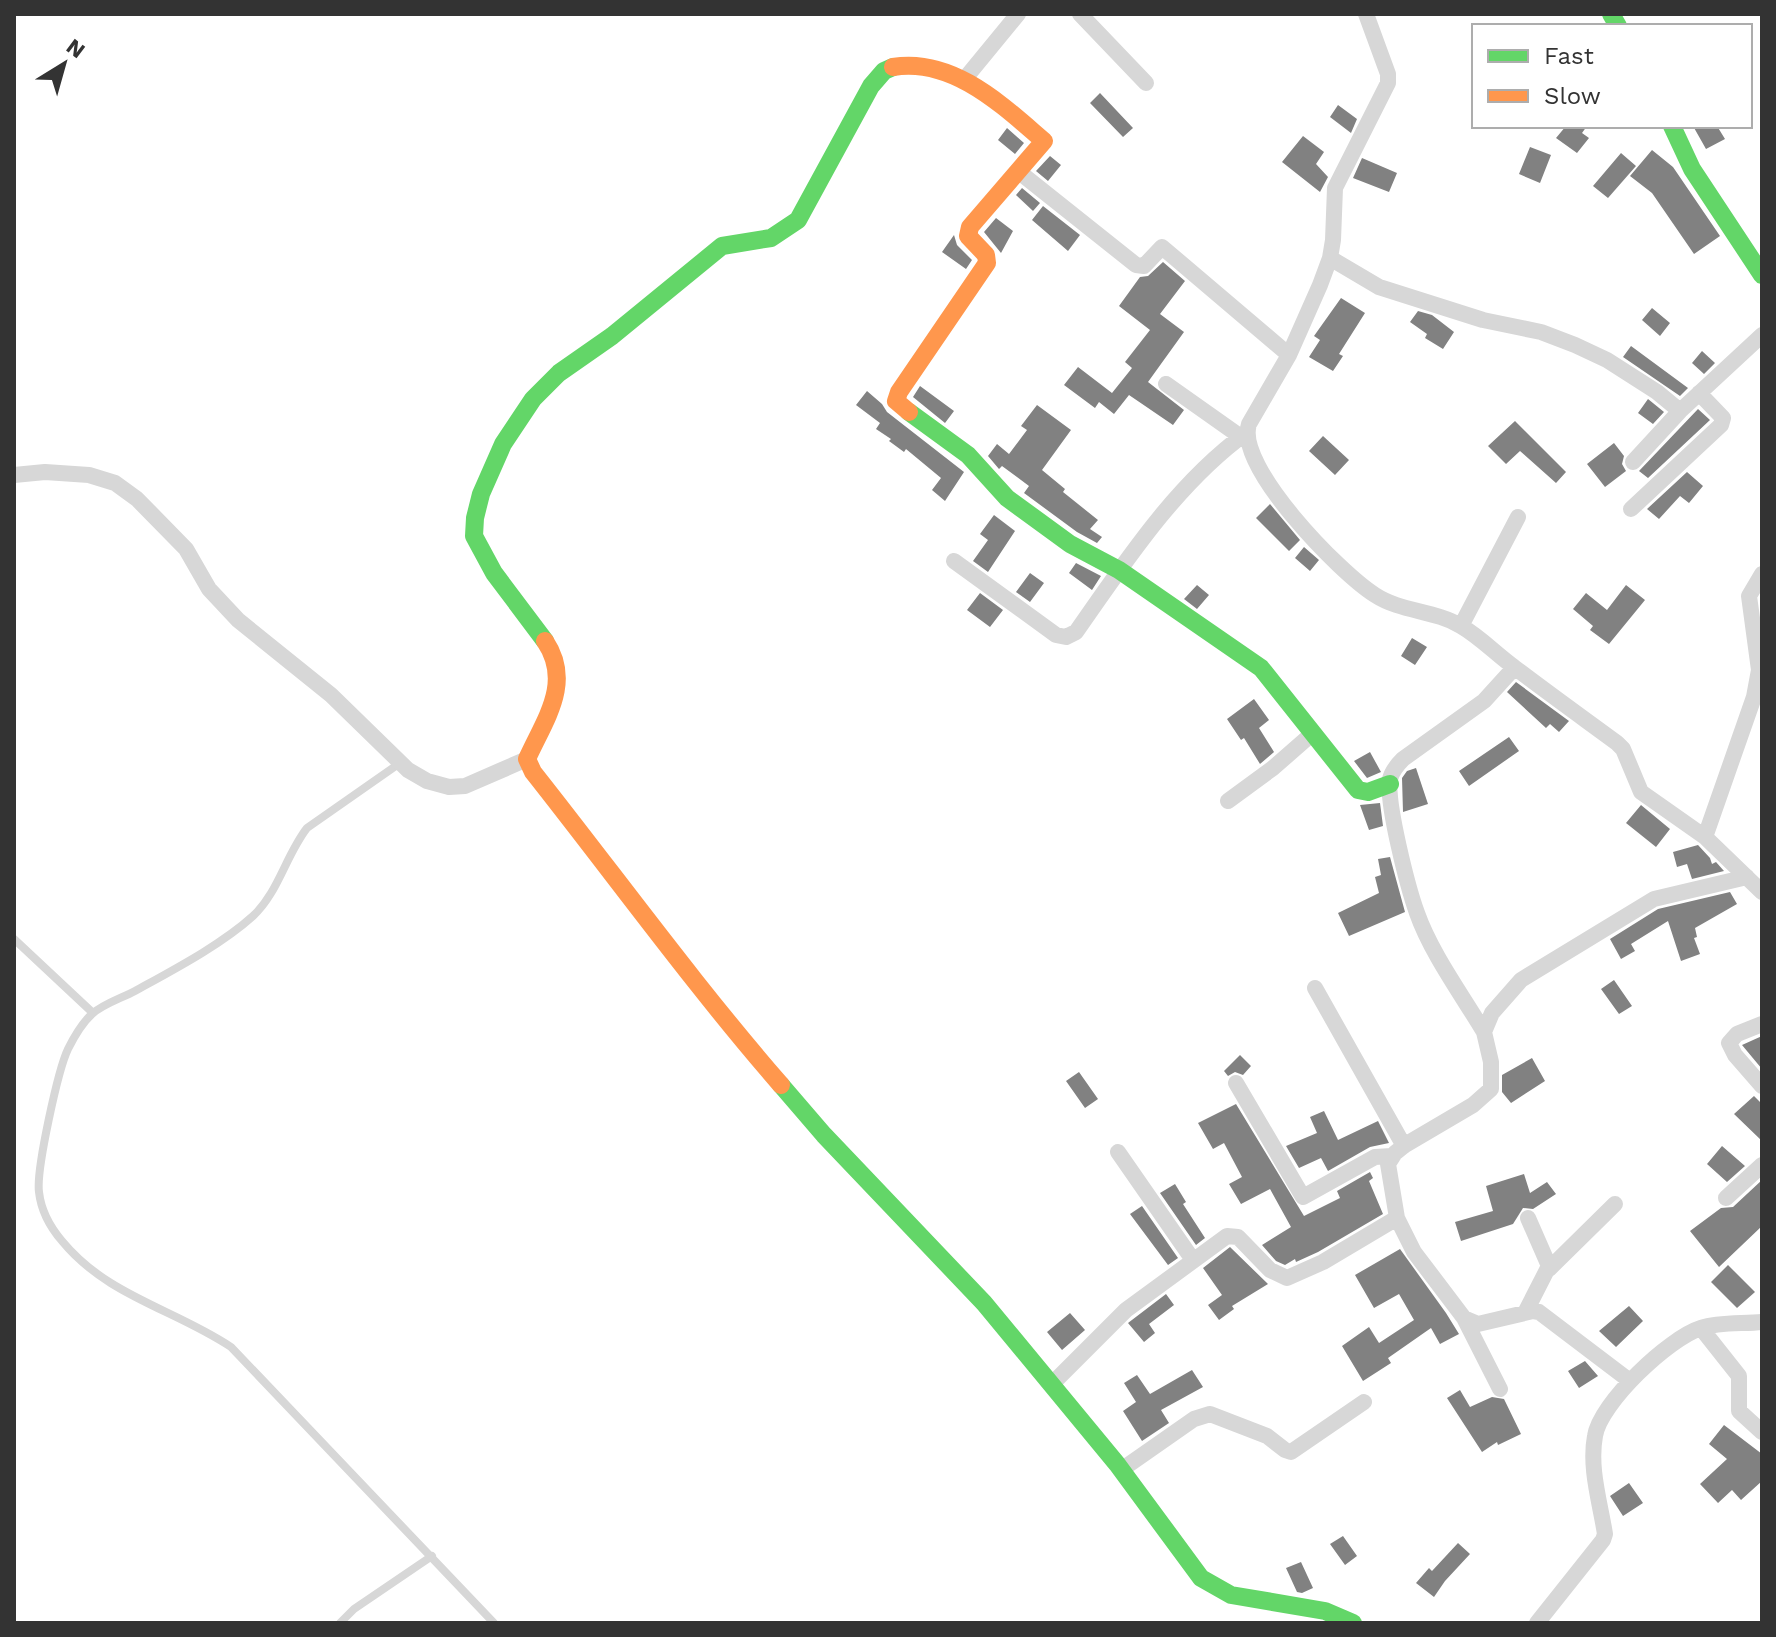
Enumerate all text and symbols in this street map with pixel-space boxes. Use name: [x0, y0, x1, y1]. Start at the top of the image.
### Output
north arrow: [24, 24, 104, 104]
legend: [1472, 24, 1752, 128]
text: N: [62, 34, 90, 63]
text: Fast: [1544, 42, 1594, 70]
text: Slow: [1544, 82, 1601, 110]

